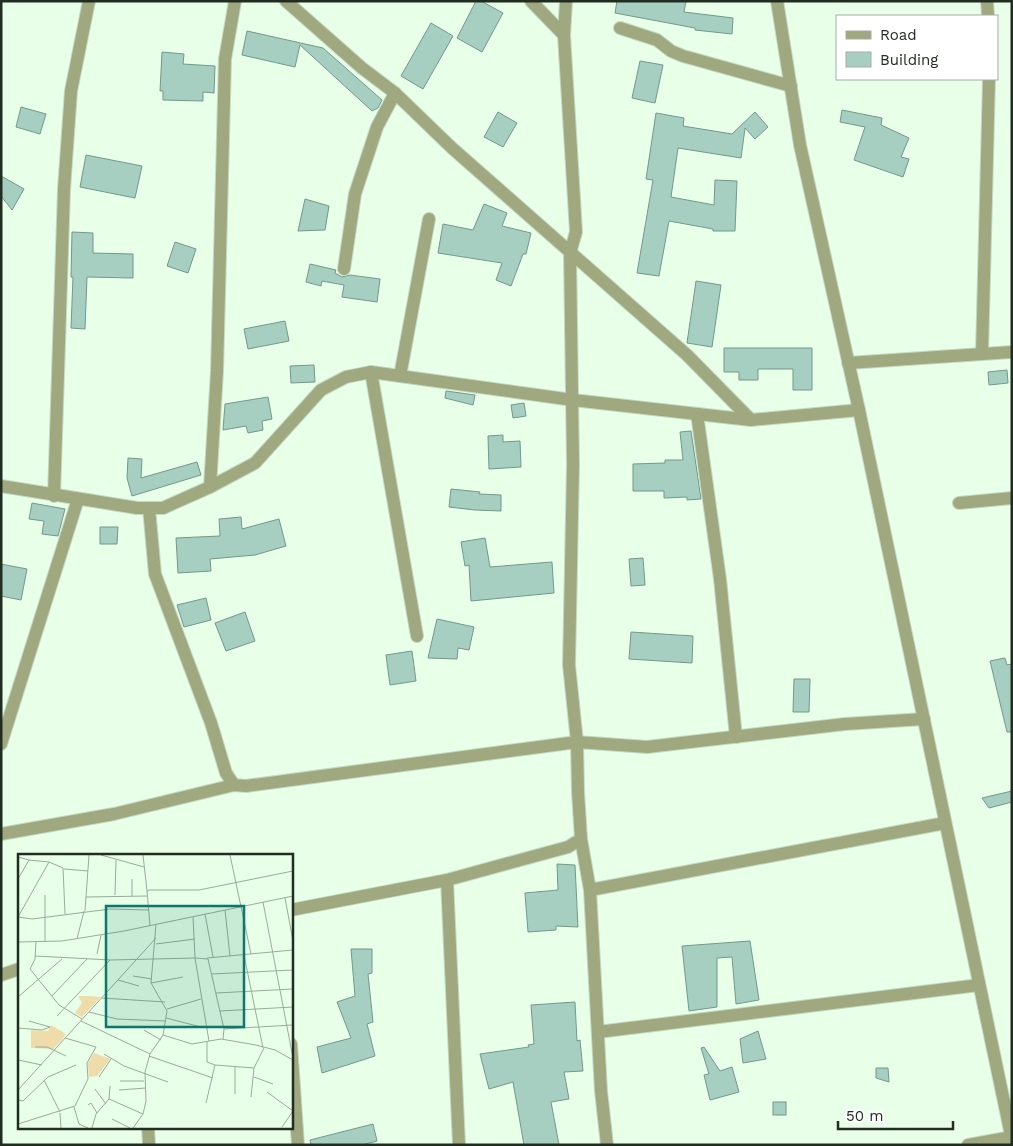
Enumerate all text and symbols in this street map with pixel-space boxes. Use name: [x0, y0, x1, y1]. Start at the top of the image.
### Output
legend: [836, 15, 998, 80]
text: Road: [880, 26, 917, 44]
text: Building: [880, 51, 938, 69]
inset map: [18, 854, 292, 1128]
scale bar: [838, 1098, 953, 1130]
text: 50 m: [846, 1107, 883, 1125]

